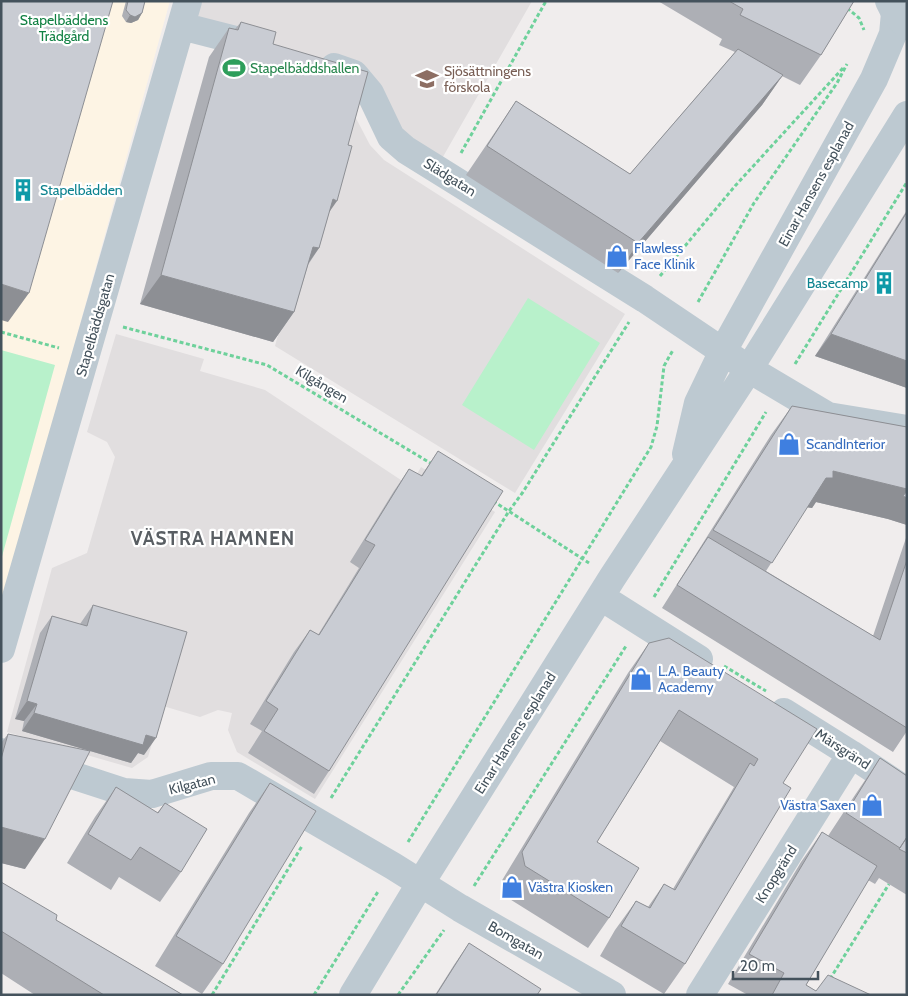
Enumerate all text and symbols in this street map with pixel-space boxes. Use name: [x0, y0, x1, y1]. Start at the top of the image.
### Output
park label: Stapelbäddens Trädgård: [20, 11, 108, 45]
sports icon: Stapelbäddshallen: [221, 55, 247, 81]
place label: Stapelbäddshallen: [250, 59, 360, 77]
place label: Sjösättningens förskola: [444, 62, 531, 96]
school or university icon: Sjösättningens förskola: [414, 66, 440, 92]
street label: Einar Hansens esplanad: [774, 118, 858, 250]
street label: Slädgatan: [420, 154, 480, 200]
building icon: Stapelbädden: [10, 177, 36, 203]
place label: Stapelbädden: [40, 181, 123, 199]
place label: Flawless Face Klinik: [634, 239, 696, 273]
shop icon: Flawless Face Klinik: [604, 243, 630, 269]
building icon: Basecamp: [871, 270, 897, 296]
street label: Stapelbäddsgatan: [72, 271, 118, 379]
place label: Basecamp: [807, 274, 868, 292]
street label: Kilgången: [292, 361, 352, 407]
shop icon: ScandInterior: [776, 431, 802, 457]
place label: ScandInterior: [806, 435, 886, 453]
district label: VÄSTRA HAMNEN: [131, 527, 295, 550]
place label: L.A. Beauty Academy: [658, 662, 724, 696]
shop icon: L.A. Beauty Academy: [628, 666, 654, 692]
street label: Einar Hansens esplanad: [470, 669, 560, 797]
street label: Märsgränd: [812, 725, 874, 773]
street label: Kilgatan: [167, 769, 217, 798]
shop icon: Västra Saxen: [859, 792, 885, 818]
place label: Västra Saxen: [780, 796, 856, 814]
street label: Knopgränd: [751, 842, 801, 906]
shop icon: Västra Kiosken: [499, 874, 525, 900]
place label: Västra Kiosken: [528, 878, 613, 896]
street label: Bomgatan: [485, 917, 547, 963]
scale bar: [733, 948, 818, 980]
text: 20 m: [740, 957, 775, 975]

